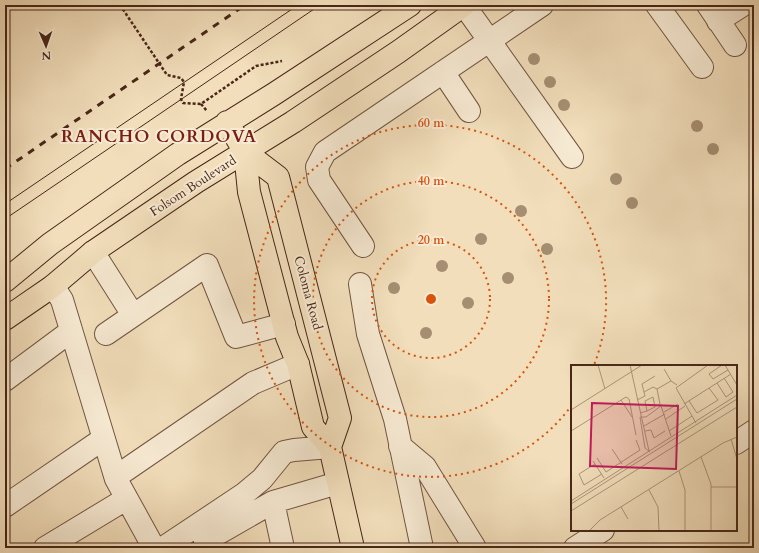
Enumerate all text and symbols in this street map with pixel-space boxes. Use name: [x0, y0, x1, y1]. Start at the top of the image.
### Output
north arrow: [26, 26, 66, 66]
text: N: [41, 48, 51, 63]
text: 60 m: [418, 115, 445, 131]
district label: RANCHO CORDOVA: [61, 125, 257, 148]
street label: Folsom Boulevard: [146, 151, 240, 221]
text: 40 m: [418, 173, 445, 189]
text: 20 m: [418, 232, 445, 248]
street label: Coloma Road: [289, 254, 327, 332]
centre of rings: [424, 292, 438, 306]
inset map: [571, 365, 737, 531]

